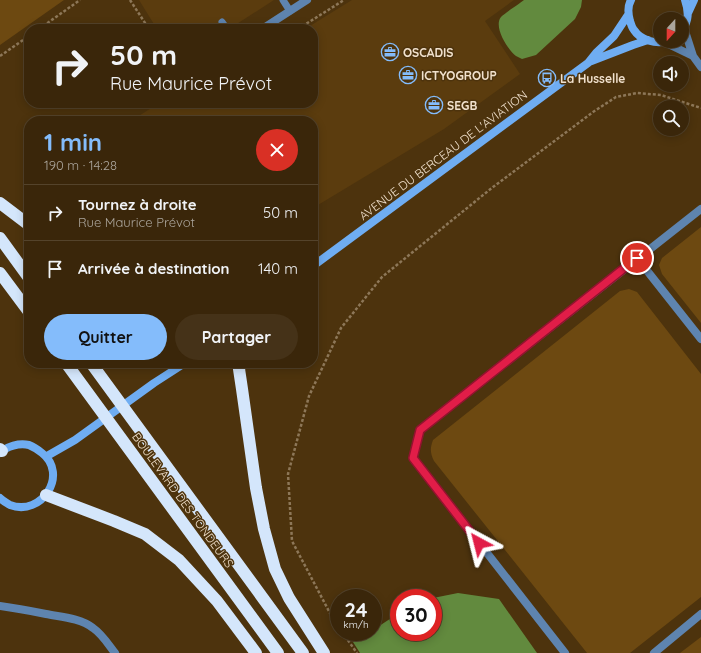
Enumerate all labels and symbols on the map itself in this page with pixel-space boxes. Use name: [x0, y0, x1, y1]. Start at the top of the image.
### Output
north arrow: [653, 12, 689, 48]
office icon: OSCADIS: [380, 42, 400, 62]
place label: OSCADIS: [403, 45, 454, 60]
office icon: ICTYOGROUP: [398, 65, 418, 85]
place label: ICTYOGROUP: [421, 68, 497, 83]
bus stop icon: La Husselle: [537, 68, 557, 88]
place label: La Husselle: [560, 71, 625, 86]
street label: AVENUE DU BERCEAU DE L'AVIATION: [356, 87, 530, 223]
office icon: SEGB: [424, 95, 444, 115]
place label: SEGB: [447, 98, 477, 113]
pin: [620, 241, 654, 275]
street label: BOULEVARD DES TONDEURS: [129, 430, 237, 571]
position arrow: [458, 522, 500, 564]
speed limit sign: 30: [390, 589, 442, 641]

